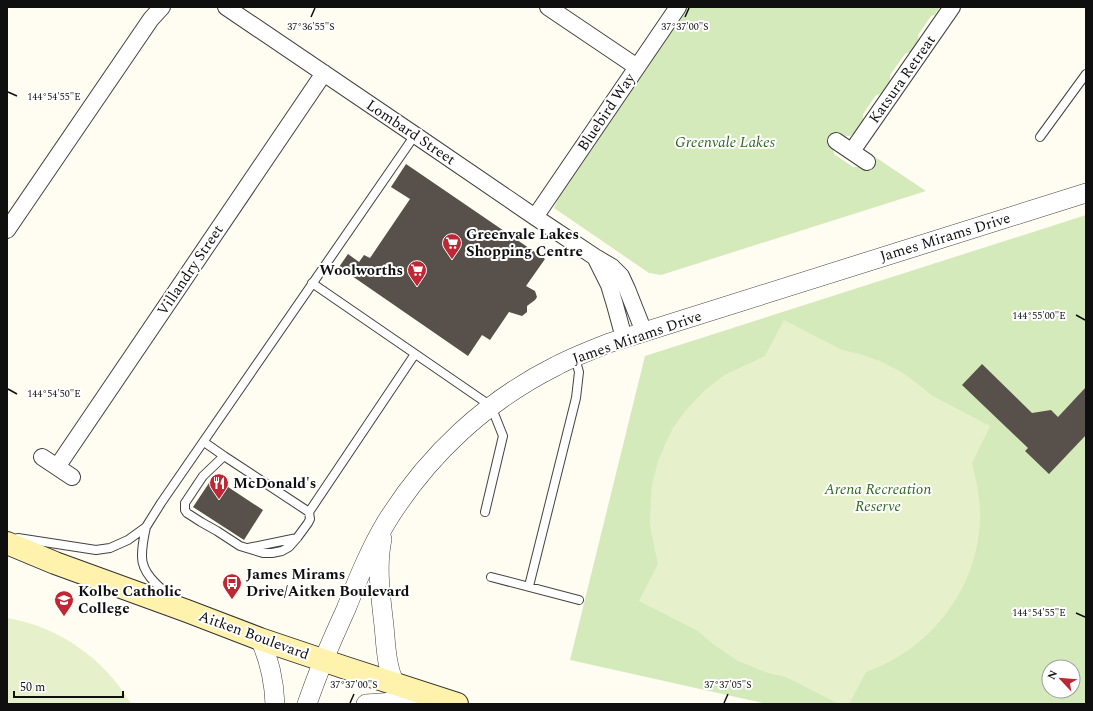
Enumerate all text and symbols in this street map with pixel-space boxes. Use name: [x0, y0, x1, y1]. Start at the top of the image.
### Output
text: 37°36'55"S: [287, 19, 335, 35]
text: 37°37'00"S: [661, 19, 709, 35]
street label: Katsura Retreat: [863, 30, 942, 128]
street label: Bluebird Way: [572, 68, 642, 156]
text: 144°54'55"E: [27, 89, 81, 105]
street label: Lombard Street: [361, 94, 460, 171]
park label: Greenvale Lakes: [675, 131, 776, 154]
street label: James Mirams Drive: [877, 207, 1013, 268]
street label: Villandry Street: [151, 220, 229, 320]
place label: Greenvale Lakes Shopping Centre: [466, 223, 583, 263]
supermarket icon: Greenvale Lakes Shopping Centre: [441, 232, 463, 260]
place label: Woolworths: [319, 259, 403, 282]
supermarket icon: Woolworths: [406, 259, 428, 287]
street label: James Mirams Drive: [569, 305, 705, 370]
text: 144°55'00"E: [1012, 308, 1066, 324]
text: 144°54'50"E: [27, 386, 81, 402]
restaurant icon: McDonald's: [208, 472, 230, 500]
place label: McDonald's: [233, 472, 316, 495]
park label: Arena Recreation Reserve: [824, 478, 932, 518]
place label: James Mirams Drive/Aitken Boulevard: [246, 563, 410, 603]
bus stop icon: James Mirams Drive/Aitken Boulevard: [221, 572, 243, 600]
place label: Kolbe Catholic College: [78, 580, 181, 620]
school or university icon: Kolbe Catholic College: [53, 589, 75, 617]
street label: Aitken Boulevard: [195, 605, 312, 666]
text: 144°54'55"E: [1012, 605, 1066, 621]
north arrow: [1041, 659, 1081, 699]
text: N: [1043, 667, 1062, 683]
scale bar: [14, 673, 123, 699]
text: 37°37'00"S: [330, 677, 378, 693]
text: 37°37'05"S: [704, 677, 752, 693]
text: 50 m: [20, 678, 45, 697]

